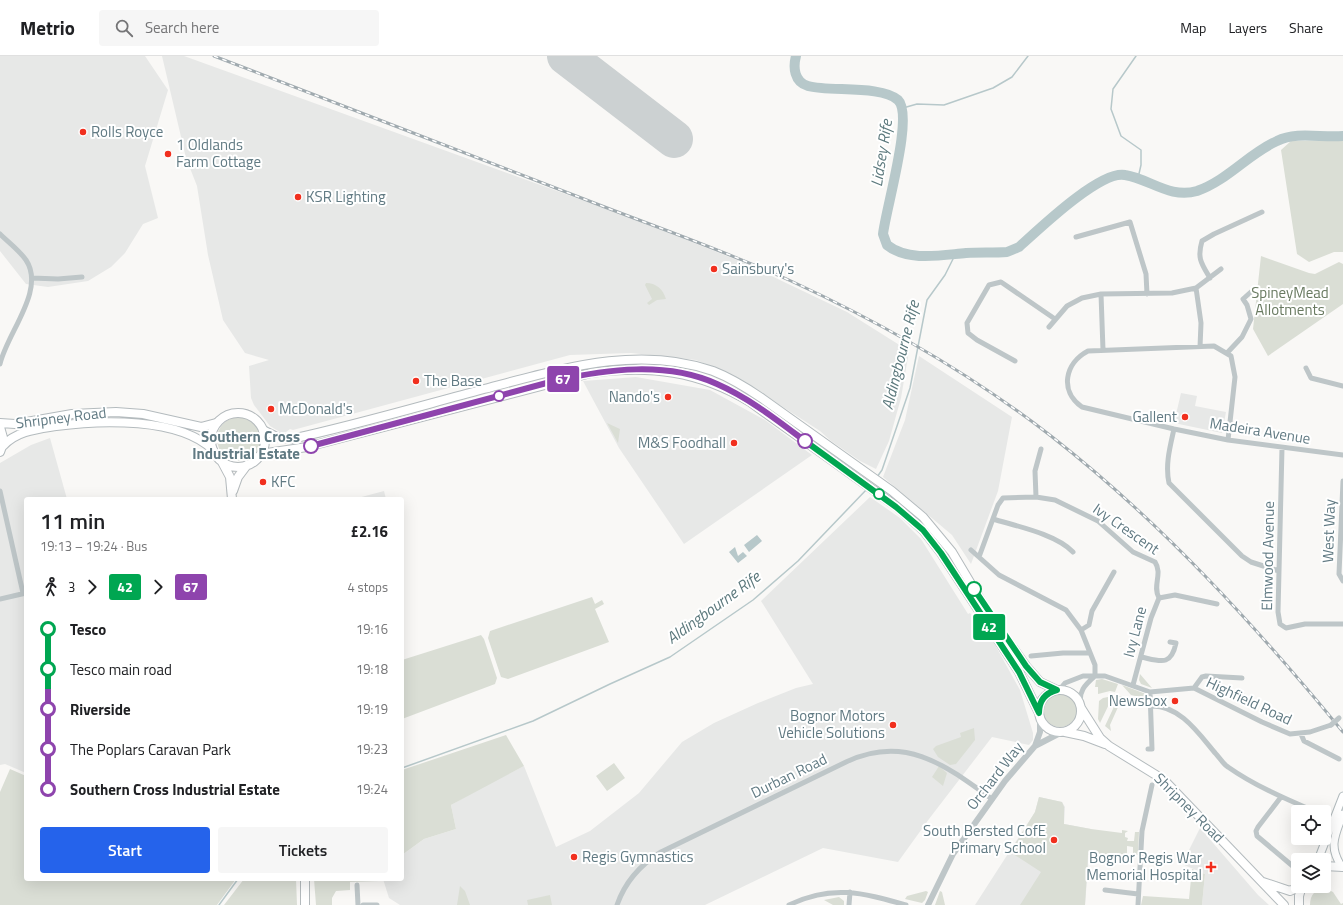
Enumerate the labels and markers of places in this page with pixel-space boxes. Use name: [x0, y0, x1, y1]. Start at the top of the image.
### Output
place label: Rolls Royce: [91, 120, 163, 143]
marker: Rolls Royce: [78, 127, 88, 137]
place label: 1 Oldlands Farm Cottage: [176, 133, 261, 173]
marker: 1 Oldlands Farm Cottage: [163, 149, 173, 159]
place label: KSR Lighting: [306, 185, 386, 208]
marker: KSR Lighting: [293, 192, 303, 202]
place label: Sainsbury's: [722, 257, 794, 280]
marker: Sainsbury's: [709, 264, 719, 274]
place label: The Base: [424, 369, 482, 392]
marker: The Base: [411, 376, 421, 386]
place label: Nando's: [609, 385, 660, 408]
unlabelled marker: [493, 390, 505, 402]
marker: Nando's: [663, 392, 673, 402]
place label: McDonald's: [279, 397, 353, 420]
marker: McDonald's: [266, 404, 276, 414]
place label: Gallent: [1132, 405, 1178, 428]
marker: Gallent: [1180, 412, 1190, 422]
place label: Southern Cross Industrial Estate: [192, 425, 300, 465]
place label: M&S Foodhall: [638, 431, 726, 454]
unlabelled marker: [797, 433, 813, 449]
marker: Southern Cross Industrial Estate: [303, 438, 319, 454]
marker: M&S Foodhall: [729, 438, 739, 448]
place label: KFC: [271, 470, 295, 493]
marker: KFC: [258, 477, 268, 487]
unlabelled marker: [873, 488, 885, 500]
unlabelled marker: [966, 581, 982, 597]
place label: Newsbox: [1109, 689, 1167, 712]
marker: Newsbox: [1170, 696, 1180, 706]
place label: Bognor Motors Vehicle Solutions: [778, 704, 885, 744]
marker: Bognor Motors Vehicle Solutions: [888, 720, 898, 730]
place label: South Bersted CofE Primary School: [923, 819, 1046, 859]
marker: South Bersted CofE Primary School: [1049, 835, 1059, 845]
place label: Regis Gymnastics: [582, 845, 694, 868]
place label: Bognor Regis War Memorial Hospital: [1086, 846, 1202, 886]
marker: Regis Gymnastics: [569, 852, 579, 862]
marker: Bognor Regis War Memorial Hospital: [1205, 861, 1217, 873]

